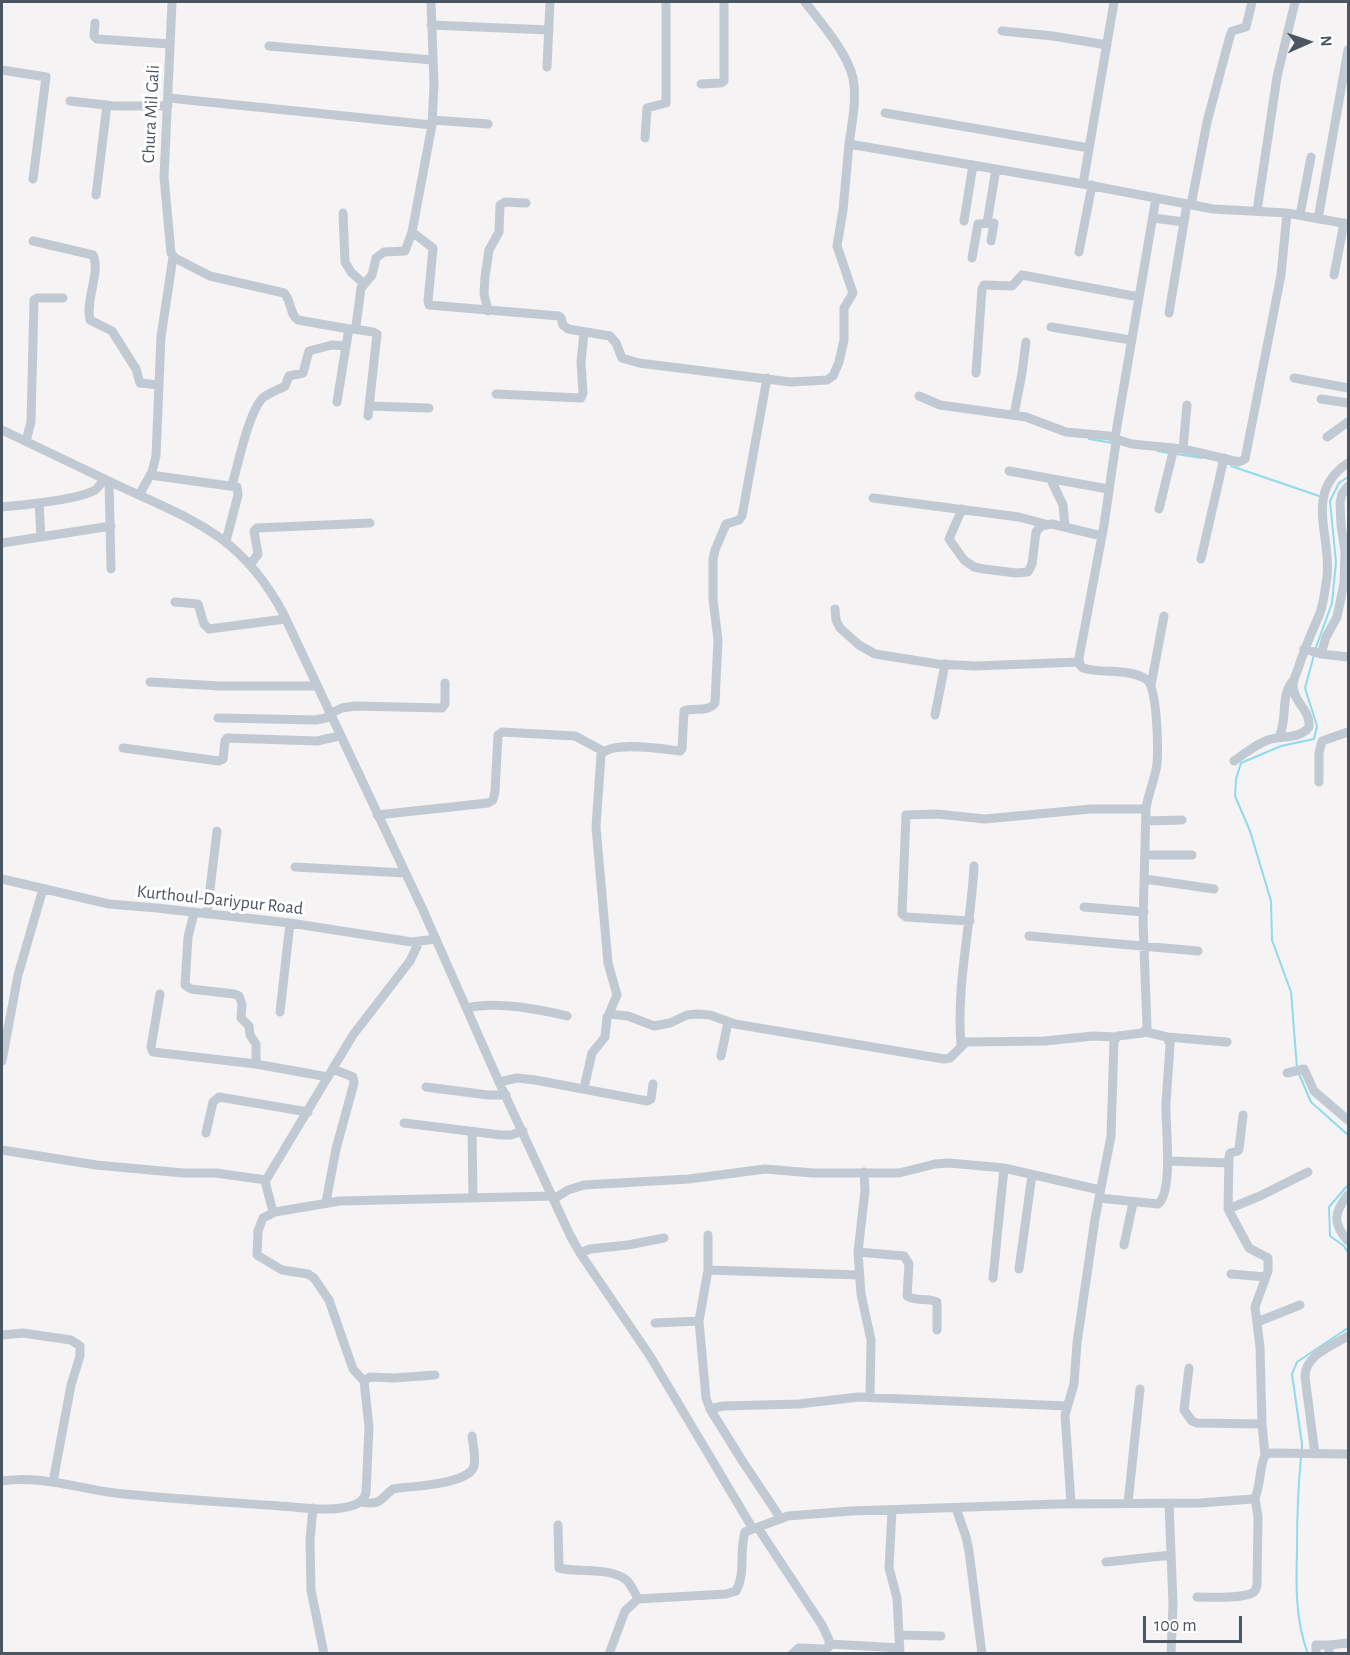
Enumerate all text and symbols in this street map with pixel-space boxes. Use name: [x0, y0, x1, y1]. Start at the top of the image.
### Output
north arrow: [1278, 12, 1338, 72]
text: N: [1318, 35, 1334, 47]
street label: Chura Mil Gali: [138, 64, 164, 164]
street label: Kurthoul-Dariypur Road: [136, 881, 304, 919]
scale bar: [1146, 1604, 1245, 1642]
text: 100 m: [1154, 1617, 1197, 1635]

